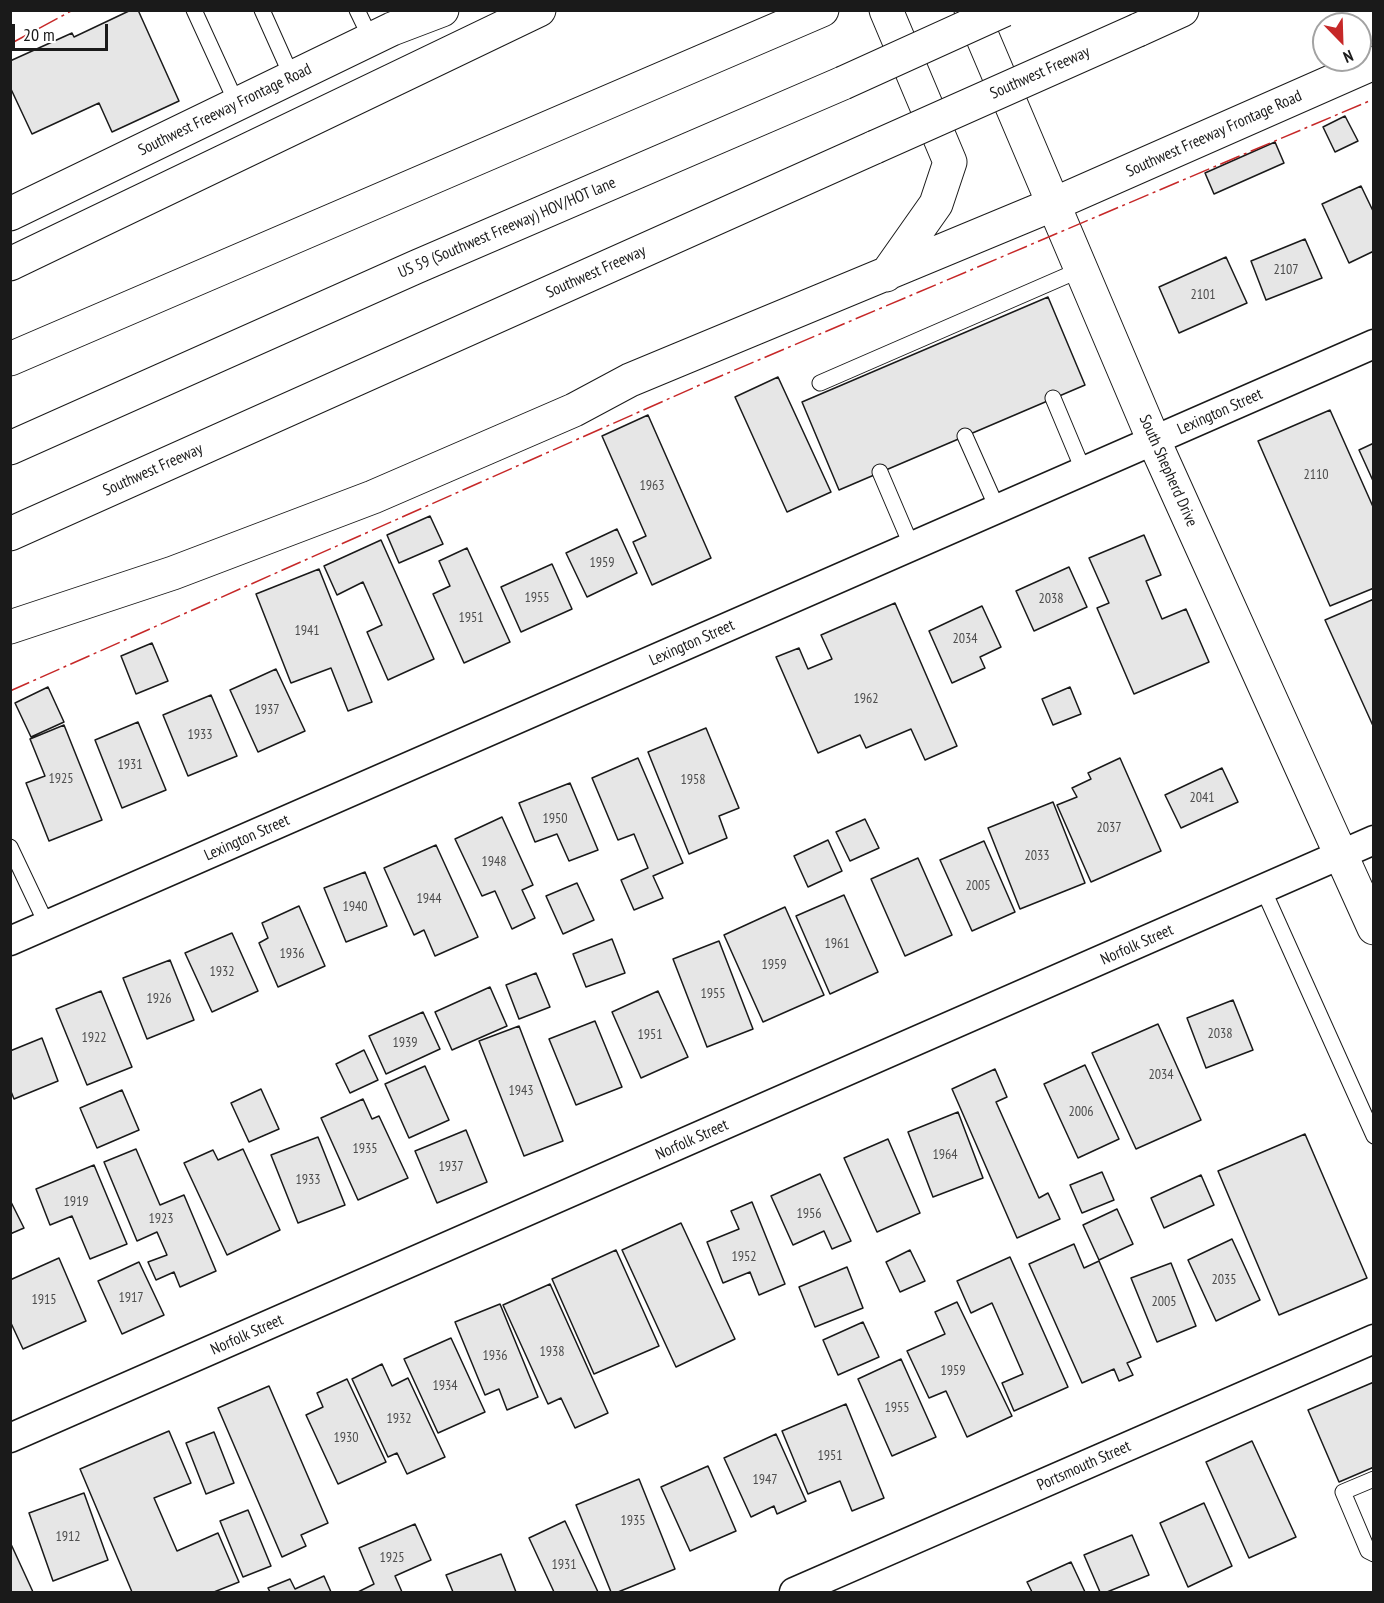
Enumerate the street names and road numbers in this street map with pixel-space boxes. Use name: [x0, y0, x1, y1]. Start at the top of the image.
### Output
street label: Southwest Freeway: [987, 42, 1093, 104]
street label: Southwest Freeway Frontage Road: [135, 60, 315, 160]
street label: Southwest Freeway Frontage Road: [1123, 87, 1305, 181]
street label: US 59 (Southwest Freeway) HOV/HOT lane: [395, 173, 619, 283]
street label: Southwest Freeway: [543, 241, 649, 303]
street label: Lexington Street: [1175, 385, 1265, 439]
street label: South Shepherd Drive: [1135, 412, 1201, 530]
street label: Southwest Freeway: [100, 439, 206, 501]
street label: Lexington Street: [647, 616, 737, 670]
street label: Lexington Street: [202, 811, 292, 865]
street label: Norfolk Street: [1098, 921, 1176, 969]
street label: Norfolk Street: [653, 1116, 731, 1164]
street label: Norfolk Street: [208, 1311, 286, 1359]
street label: Portsmouth Street: [1034, 1437, 1134, 1495]

